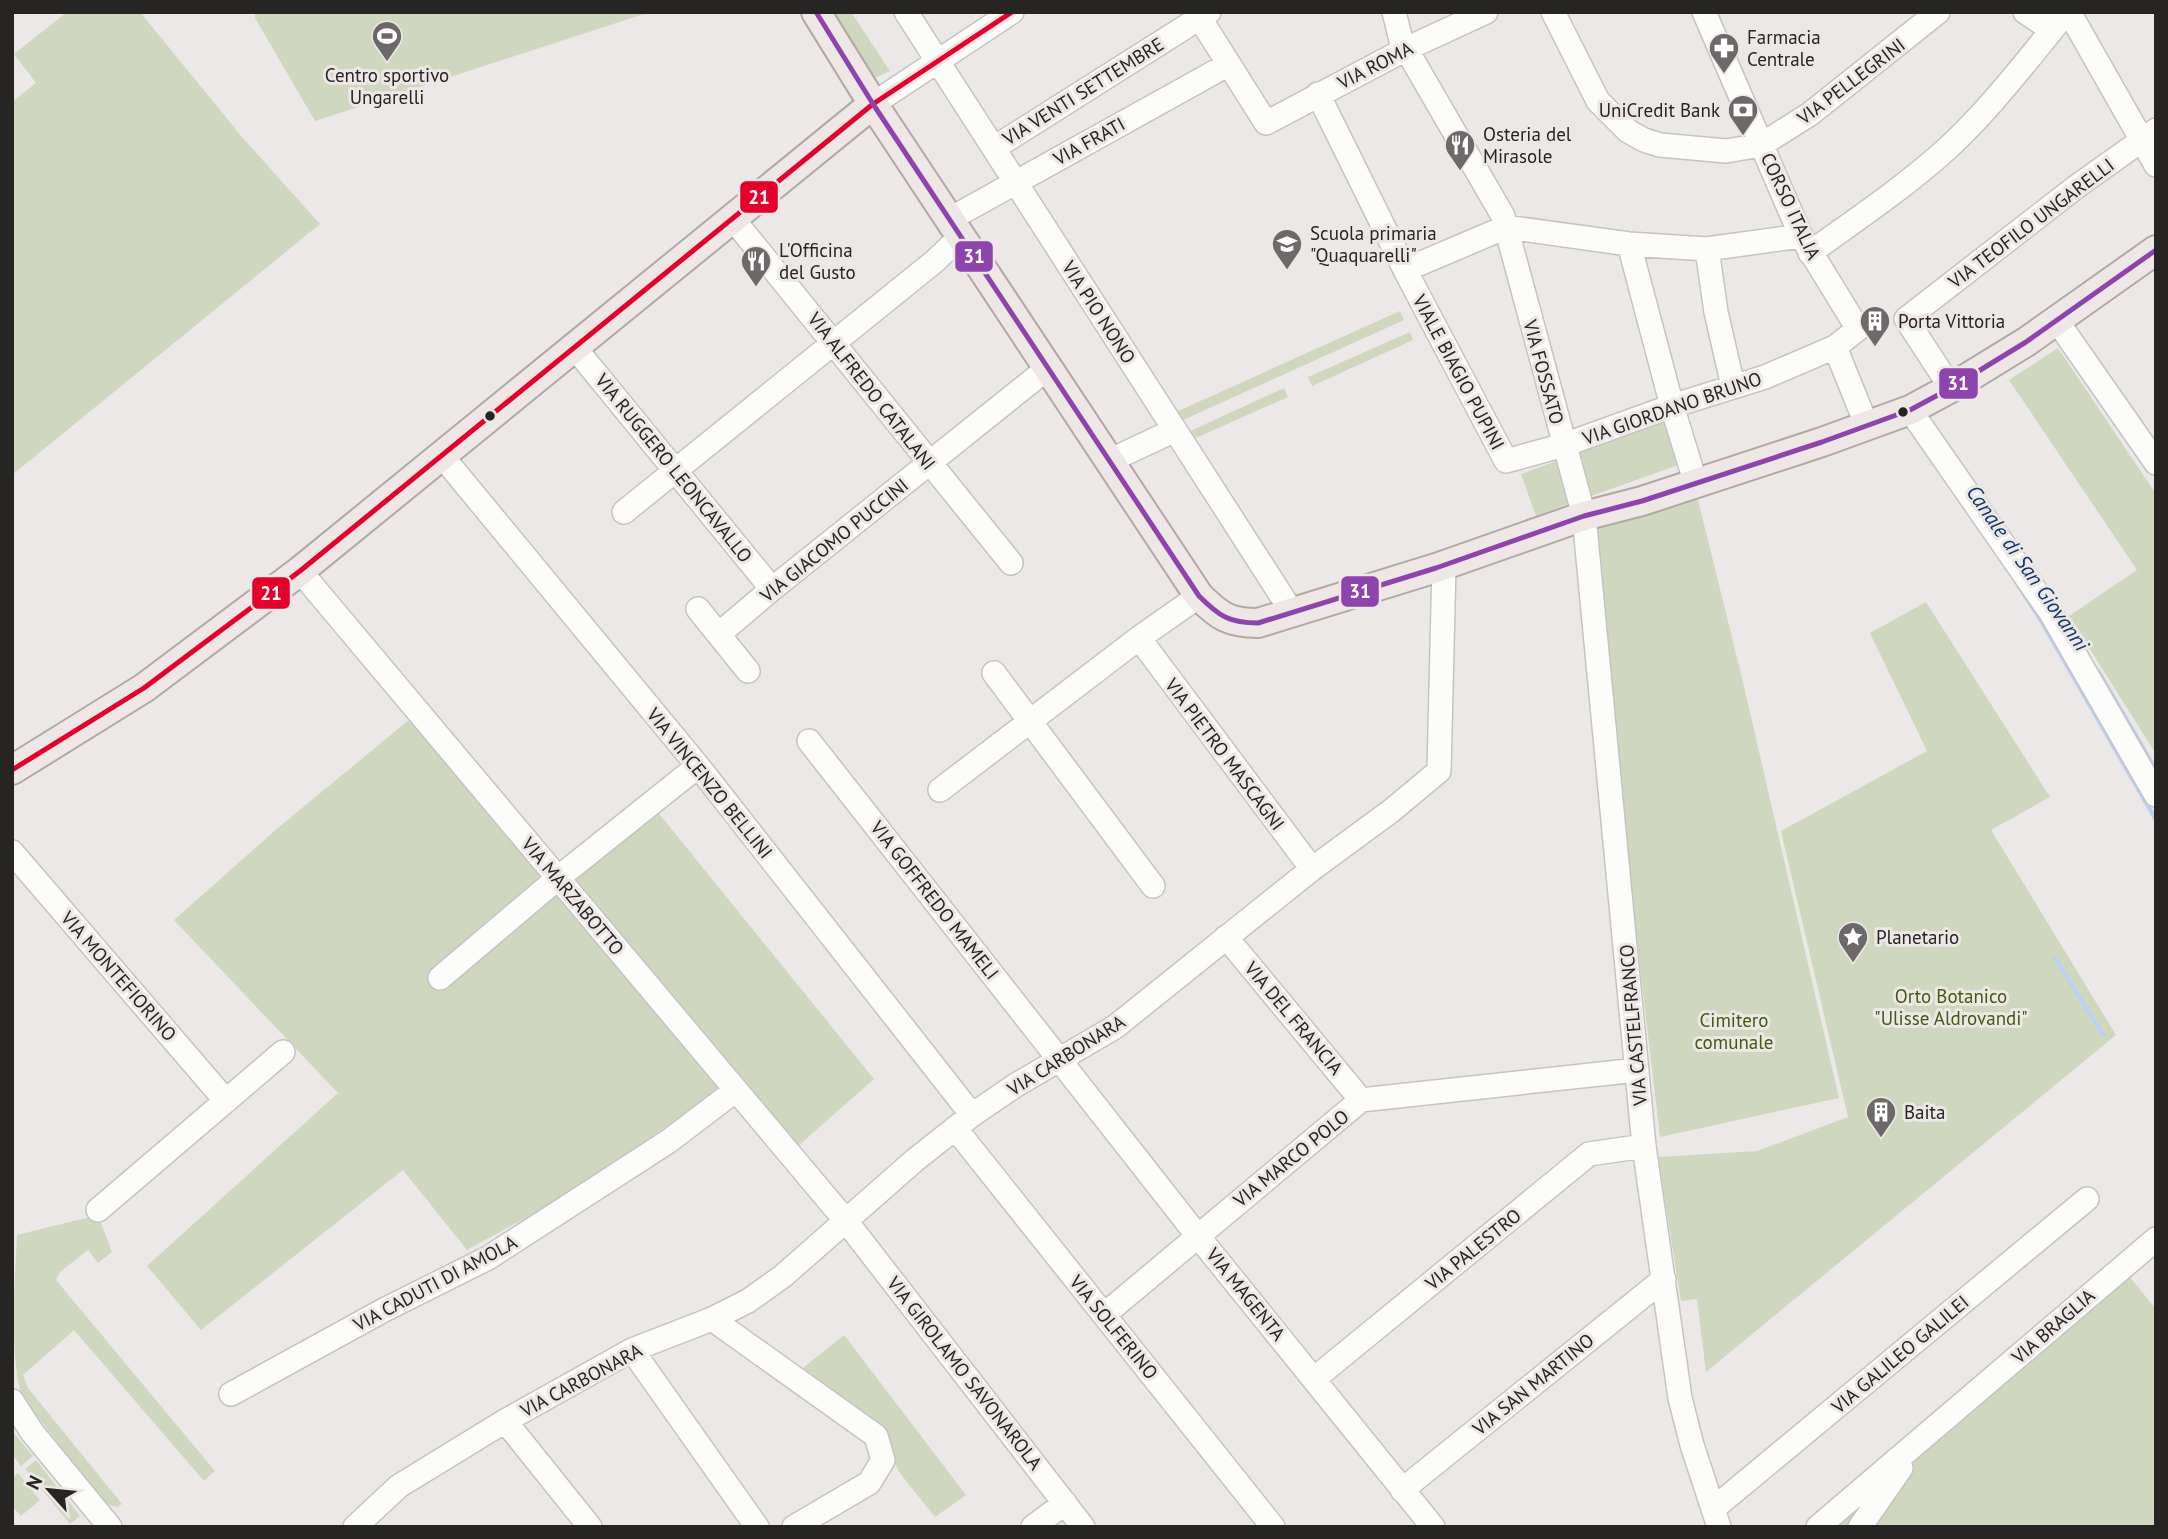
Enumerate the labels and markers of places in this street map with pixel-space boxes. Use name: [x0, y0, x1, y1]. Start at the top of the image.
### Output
sports icon: Centro sportivo Ungarelli: [370, 19, 404, 63]
place label: Farmacia Centrale: [1747, 25, 1821, 71]
pharmacy icon: Farmacia Centrale: [1707, 31, 1741, 75]
place label: Centro sportivo Ungarelli: [325, 63, 449, 109]
bank icon: UniCredit Bank: [1726, 93, 1760, 137]
place label: UniCredit Bank: [1599, 98, 1720, 122]
place label: Osteria del Mirasole: [1483, 122, 1572, 168]
restaurant icon: Osteria del Mirasole: [1443, 128, 1477, 172]
place label: Scuola primaria "Quaquarelli": [1310, 221, 1437, 267]
school or university icon: Scuola primaria "Quaquarelli": [1270, 227, 1304, 271]
place label: L'Officina del Gusto: [779, 238, 856, 284]
restaurant icon: L'Officina del Gusto: [739, 244, 773, 288]
building icon: Porta Vittoria: [1858, 304, 1892, 348]
place label: Porta Vittoria: [1898, 309, 2005, 333]
unlabelled marker: [1896, 405, 1910, 419]
unlabelled marker: [483, 409, 497, 423]
place icon: Planetario: [1836, 920, 1870, 964]
place label: Planetario: [1876, 925, 1959, 949]
building icon: Baita: [1864, 1095, 1898, 1139]
place label: Baita: [1904, 1100, 1945, 1124]

